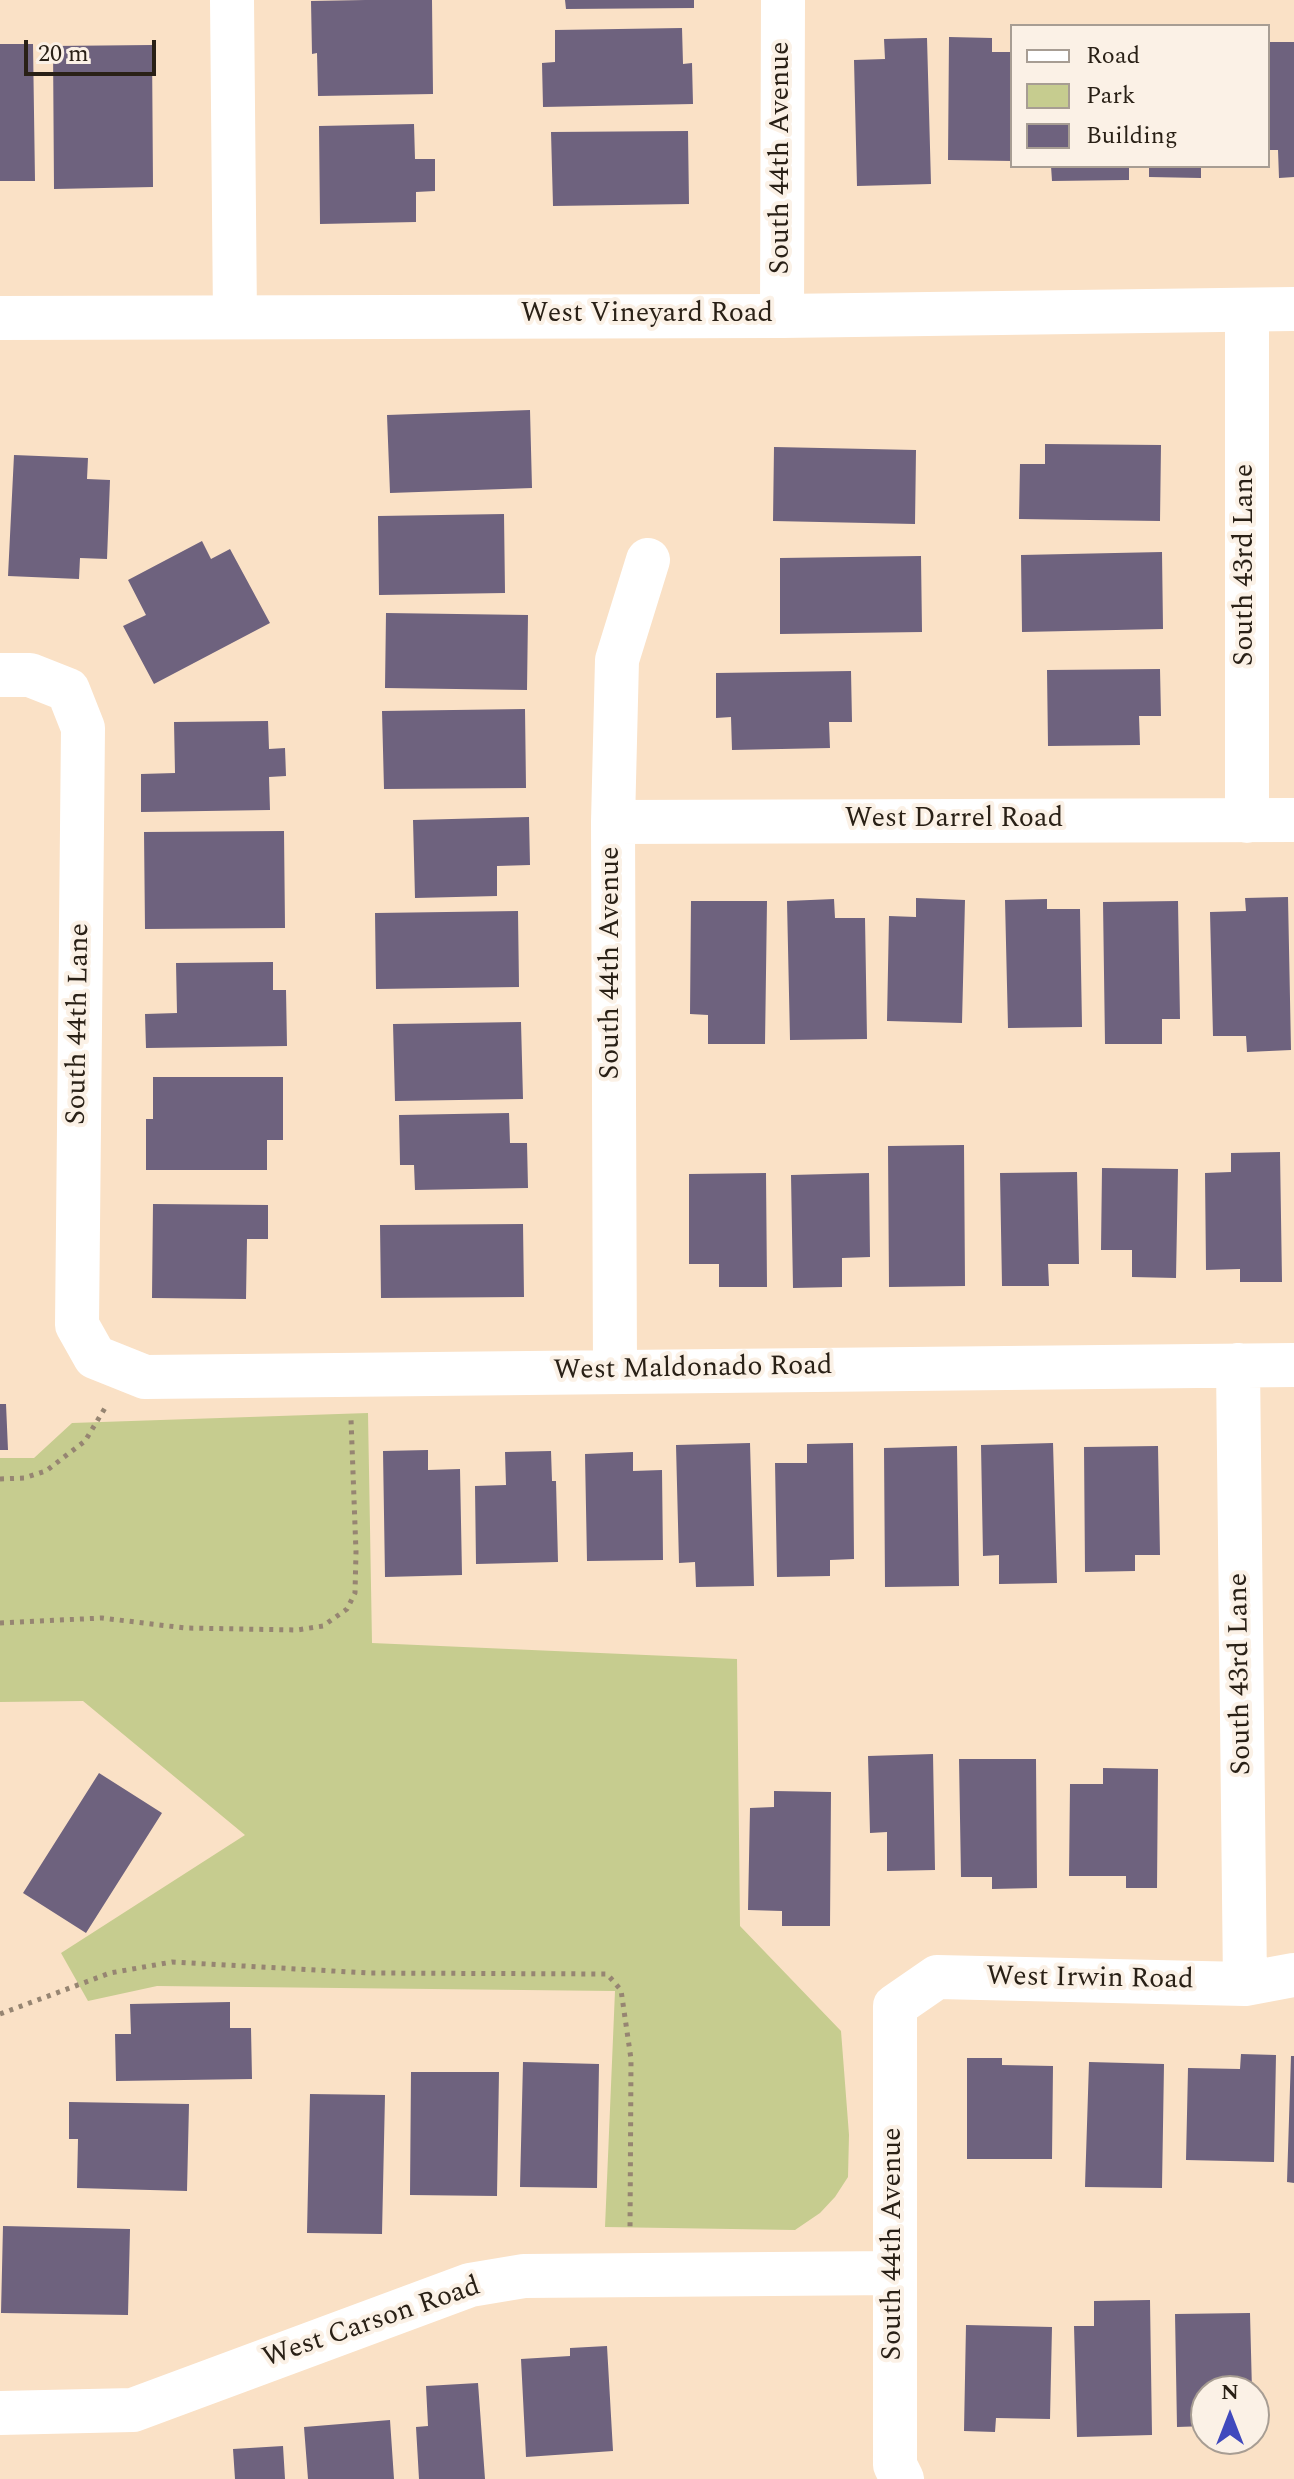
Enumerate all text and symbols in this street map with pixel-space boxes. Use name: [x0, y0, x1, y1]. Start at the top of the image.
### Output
scale bar: [28, 24, 160, 74]
legend: [1010, 24, 1270, 168]
text: 20 m: [38, 36, 89, 72]
text: Road: [1086, 38, 1140, 74]
street label: South 44th Avenue: [766, 41, 800, 275]
text: Park: [1086, 78, 1136, 114]
text: Building: [1086, 118, 1178, 154]
street label: West Vineyard Road: [521, 299, 773, 333]
street label: South 43rd Lane: [1230, 464, 1264, 666]
street label: West Darrel Road: [845, 804, 1063, 838]
street label: South 44th Avenue: [596, 846, 630, 1080]
street label: South 44th Lane: [61, 923, 99, 1125]
street label: West Maldonado Road: [553, 1351, 833, 1389]
street label: South 43rd Lane: [1223, 1572, 1261, 1776]
street label: West Irwin Road: [986, 1961, 1194, 1999]
street label: South 44th Avenue: [878, 2127, 912, 2361]
street label: West Carson Road: [259, 2271, 485, 2377]
north arrow: [1190, 2375, 1270, 2455]
text: N: [1221, 2376, 1239, 2409]

